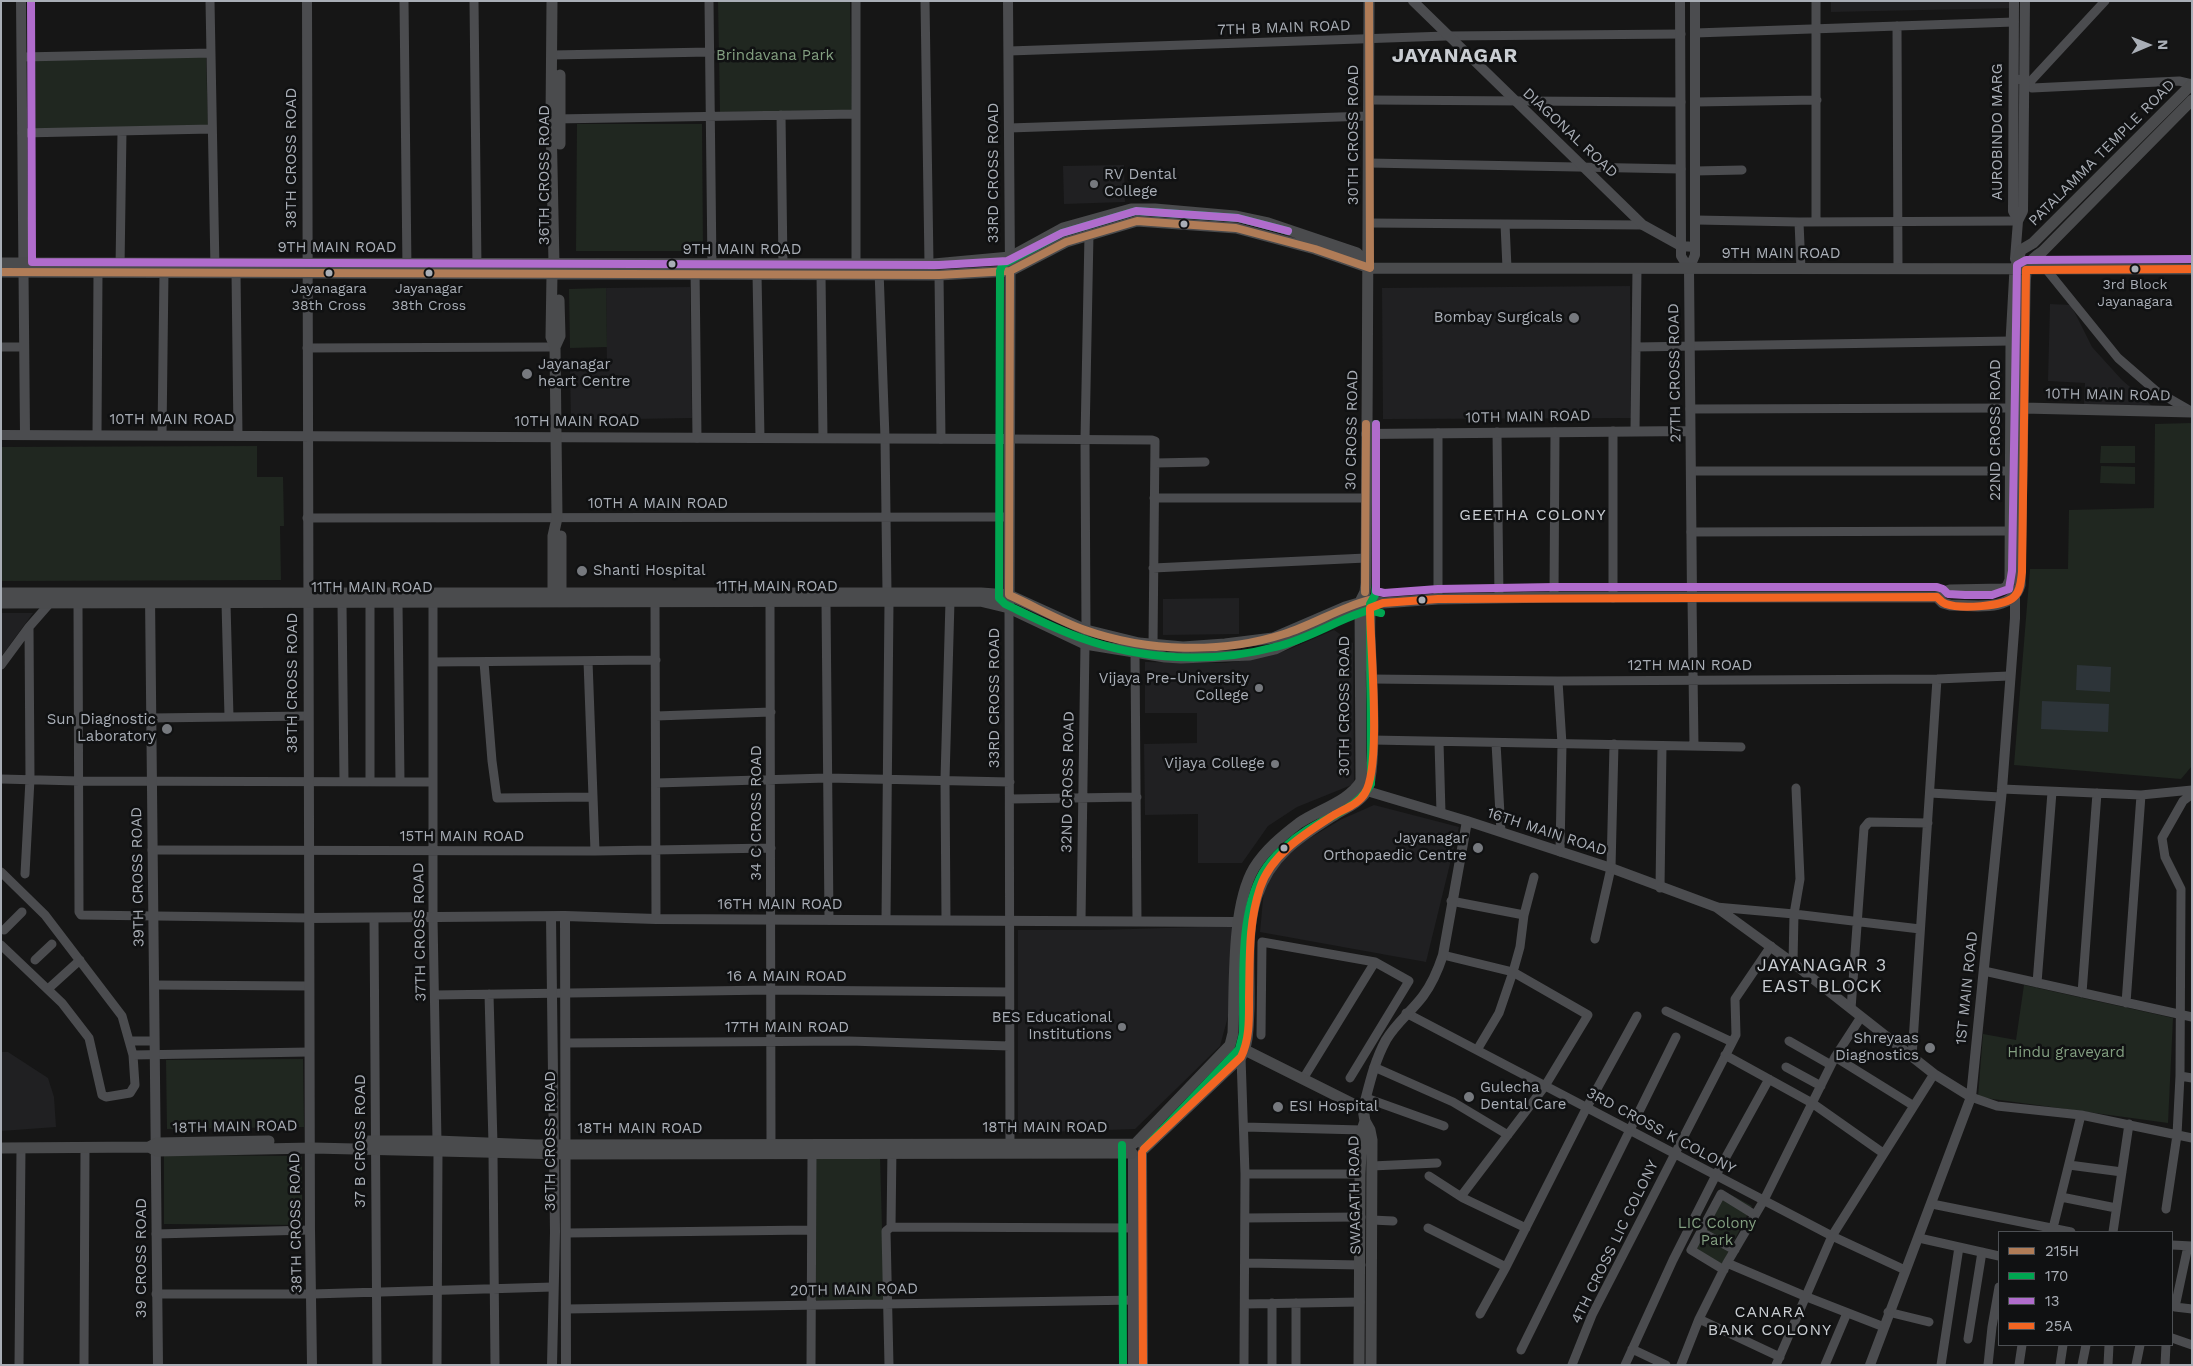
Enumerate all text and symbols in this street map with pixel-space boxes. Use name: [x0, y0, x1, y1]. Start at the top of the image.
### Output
street label: 7TH B MAIN ROAD: [1217, 17, 1351, 39]
north arrow: [2123, 20, 2173, 70]
text: N: [2155, 39, 2171, 50]
district label: JAYANAGAR: [1391, 44, 1519, 68]
park label: Brindavana Park: [716, 47, 834, 65]
street label: AUROBINDO MARG: [1989, 63, 2007, 201]
street label: 30TH CROSS ROAD: [1345, 65, 1363, 205]
street label: PATALAMMA TEMPLE ROAD: [2025, 76, 2179, 230]
street label: DIAGONAL ROAD: [1519, 84, 1621, 182]
street label: 38TH CROSS ROAD: [283, 88, 301, 228]
street label: 33RD CROSS ROAD: [985, 103, 1003, 243]
street label: 36TH CROSS ROAD: [536, 105, 554, 245]
place label: RV Dental College: [1104, 166, 1177, 201]
marker: RV Dental College: [1088, 178, 1100, 190]
unlabelled marker: [1179, 219, 1189, 229]
street label: 9TH MAIN ROAD: [277, 239, 397, 257]
street label: 9TH MAIN ROAD: [682, 241, 802, 259]
street label: 9TH MAIN ROAD: [1721, 245, 1841, 263]
unlabelled marker: [667, 259, 677, 269]
marker: 3rd Block Jayanagara: [2130, 264, 2140, 274]
marker: Jayanagara 38th Cross: [324, 268, 334, 278]
marker: Jayanagar 38th Cross: [424, 268, 434, 278]
place label: 3rd Block Jayanagara: [2097, 277, 2173, 310]
place label: Jayanagara 38th Cross: [291, 281, 367, 314]
place label: Jayanagar 38th Cross: [392, 281, 466, 314]
street label: 27TH CROSS ROAD: [1665, 303, 1685, 443]
place label: Bombay Surgicals: [1434, 309, 1563, 327]
marker: Bombay Surgicals: [1567, 311, 1581, 325]
place label: Jayanagar heart Centre: [538, 356, 630, 391]
street label: 22ND CROSS ROAD: [1987, 359, 2005, 501]
marker: Jayanagar heart Centre: [520, 367, 534, 381]
street label: 30 CROSS ROAD: [1342, 370, 1362, 490]
street label: 10TH MAIN ROAD: [2045, 385, 2171, 405]
street label: 10TH MAIN ROAD: [1465, 407, 1591, 427]
street label: 10TH MAIN ROAD: [109, 411, 235, 429]
street label: 10TH MAIN ROAD: [514, 413, 640, 431]
street label: 10TH A MAIN ROAD: [588, 495, 728, 513]
district label: GEETHA COLONY: [1458, 505, 1608, 525]
place label: Shanti Hospital: [593, 562, 706, 580]
marker: Shanti Hospital: [575, 564, 589, 578]
street label: 11TH MAIN ROAD: [716, 578, 838, 596]
street label: 11TH MAIN ROAD: [311, 579, 433, 597]
unlabelled marker: [1417, 595, 1427, 605]
street label: 38TH CROSS ROAD: [284, 613, 302, 753]
street label: 33RD CROSS ROAD: [986, 628, 1004, 768]
street label: 30TH CROSS ROAD: [1336, 636, 1354, 776]
street label: 12TH MAIN ROAD: [1628, 657, 1752, 675]
place label: Vijaya Pre-University College: [1099, 670, 1249, 705]
marker: Vijaya Pre-University College: [1253, 682, 1265, 694]
place label: Sun Diagnostic Laboratory: [47, 711, 156, 746]
street label: 32ND CROSS ROAD: [1058, 711, 1078, 853]
marker: Sun Diagnostic Laboratory: [160, 722, 174, 736]
street label: 34 C CROSS ROAD: [748, 745, 766, 881]
place label: Vijaya College: [1164, 755, 1265, 773]
marker: Vijaya College: [1269, 758, 1281, 770]
street label: 16TH MAIN ROAD: [1485, 804, 1609, 860]
street label: 39TH CROSS ROAD: [128, 807, 148, 947]
street label: 15TH MAIN ROAD: [400, 828, 524, 846]
place label: Jayanagar Orthopaedic Centre: [1323, 830, 1467, 865]
marker: Jayanagar Orthopaedic Centre: [1471, 841, 1485, 855]
unlabelled marker: [1279, 843, 1289, 853]
street label: 37TH CROSS ROAD: [410, 862, 430, 1002]
street label: 16TH MAIN ROAD: [718, 896, 842, 914]
street label: 1ST MAIN ROAD: [1952, 930, 1982, 1046]
district label: JAYANAGAR 3 EAST BLOCK: [1755, 955, 1889, 998]
street label: 16 A MAIN ROAD: [727, 968, 847, 986]
place label: BES Educational Institutions: [992, 1009, 1112, 1044]
street label: 17TH MAIN ROAD: [725, 1019, 849, 1037]
marker: BES Educational Institutions: [1116, 1021, 1128, 1033]
place label: Shreyaas Diagnostics: [1835, 1030, 1919, 1065]
marker: Shreyaas Diagnostics: [1923, 1041, 1937, 1055]
park label: Hindu graveyard: [2007, 1044, 2125, 1062]
street label: 36TH CROSS ROAD: [542, 1071, 560, 1211]
street label: 37 B CROSS ROAD: [352, 1074, 370, 1208]
place label: Gulecha Dental Care: [1480, 1079, 1566, 1114]
street label: 3RD CROSS K COLONY: [1583, 1084, 1739, 1178]
marker: Gulecha Dental Care: [1462, 1090, 1476, 1104]
place label: ESI Hospital: [1289, 1098, 1378, 1116]
marker: ESI Hospital: [1271, 1100, 1285, 1114]
street label: 18TH MAIN ROAD: [172, 1117, 298, 1137]
street label: 18TH MAIN ROAD: [982, 1119, 1108, 1137]
street label: 18TH MAIN ROAD: [577, 1120, 703, 1138]
street label: SWAGATH ROAD: [1345, 1135, 1365, 1255]
street label: 38TH CROSS ROAD: [286, 1153, 306, 1293]
street label: 4TH CROSS LIC COLONY: [1568, 1157, 1662, 1327]
street label: 39 CROSS ROAD: [133, 1198, 151, 1318]
park label: LIC Colony Park: [1678, 1215, 1756, 1250]
legend: [1998, 1231, 2173, 1346]
text: 215H: [2045, 1242, 2079, 1260]
text: 170: [2045, 1267, 2068, 1285]
street label: 20TH MAIN ROAD: [790, 1280, 918, 1300]
text: 13: [2045, 1292, 2060, 1310]
district label: CANARA BANK COLONY: [1706, 1302, 1834, 1340]
text: 25A: [2045, 1317, 2072, 1335]

